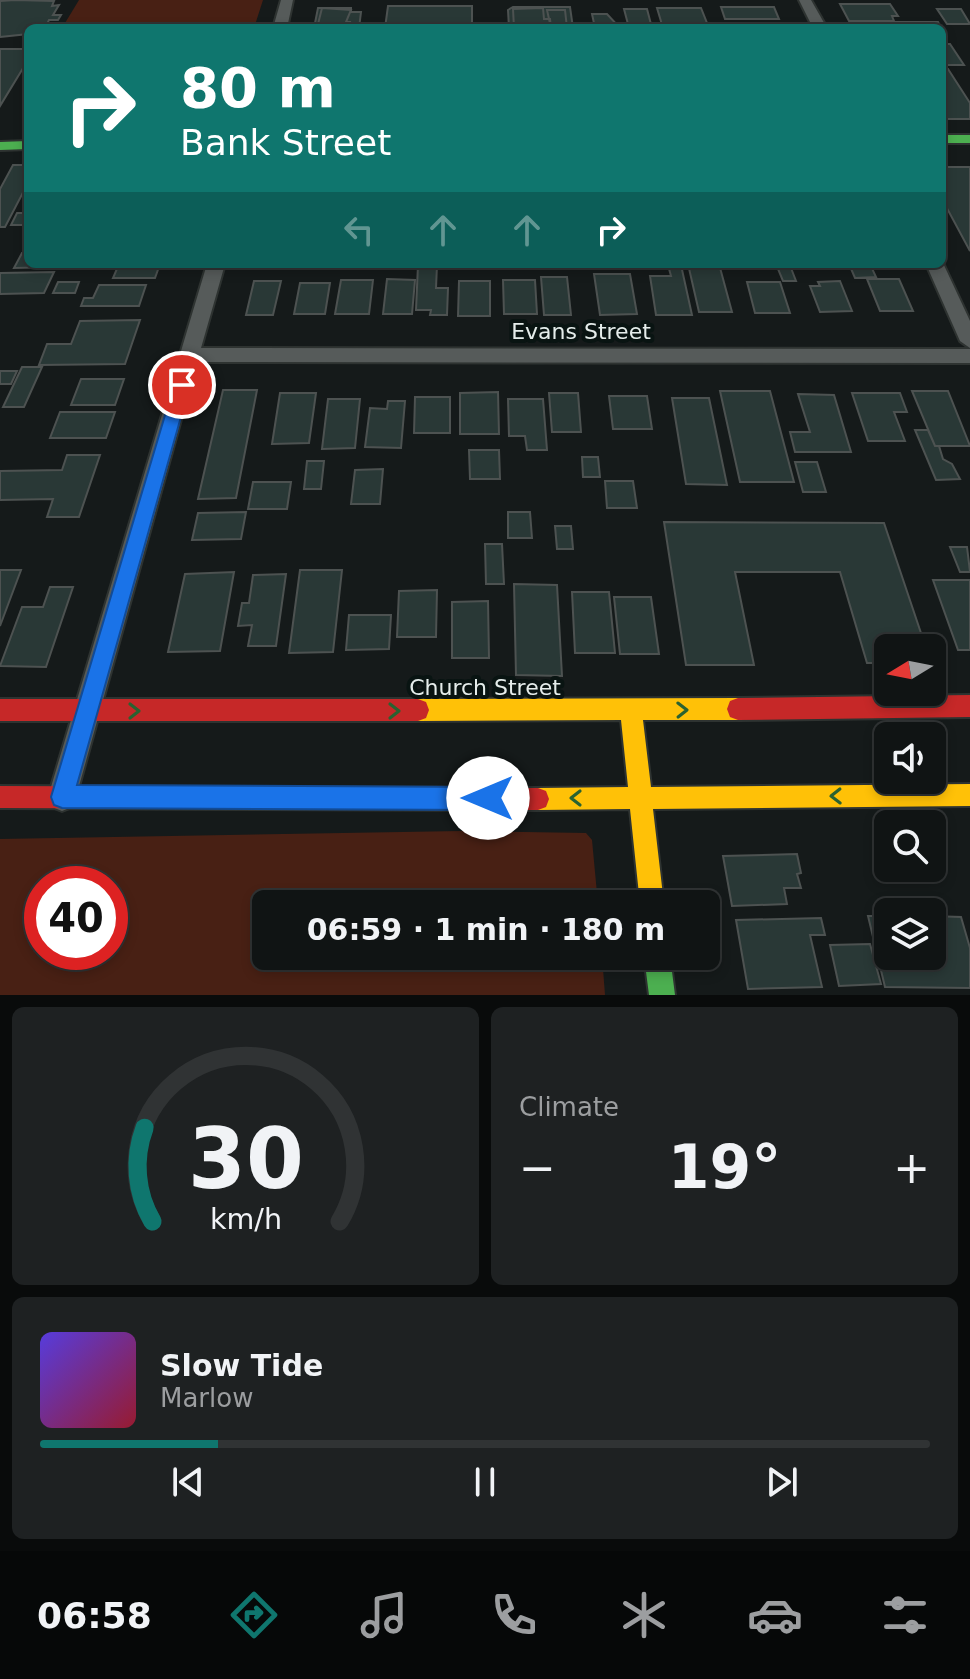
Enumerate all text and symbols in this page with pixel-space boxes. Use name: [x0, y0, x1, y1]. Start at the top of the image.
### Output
text: 80 m: [180, 55, 336, 120]
icon: right: [48, 56, 152, 160]
text: Bank Street: [180, 122, 391, 163]
icon: left: [337, 208, 381, 252]
icon: ahead: [421, 208, 465, 252]
icon: ahead: [505, 208, 549, 252]
icon: right: [589, 208, 633, 252]
street label: Evans Street: [511, 319, 651, 344]
pin: [148, 351, 216, 419]
icon: arrive: [160, 363, 204, 407]
north arrow: [874, 634, 946, 706]
map controls: [874, 634, 946, 970]
street label: Church Street: [409, 675, 561, 700]
one-way arrow: [676, 701, 689, 719]
one-way arrow: [128, 702, 141, 720]
one-way arrow: [388, 702, 401, 720]
button: sound: [874, 722, 946, 794]
position arrow: [446, 756, 530, 840]
one-way arrow: [829, 787, 842, 805]
one-way arrow: [569, 790, 582, 807]
button: search: [874, 810, 946, 882]
speed limit sign: 40: [24, 866, 128, 970]
button: layers: [874, 898, 946, 970]
text: 06:59 · 1 min · 180 m: [307, 912, 665, 947]
text: Climate: [519, 1092, 619, 1122]
text: 30: [188, 1111, 303, 1208]
text: 19°: [668, 1132, 781, 1202]
text: −: [519, 1142, 556, 1193]
text: +: [893, 1142, 930, 1193]
text: km/h: [209, 1202, 282, 1236]
text: Slow Tide: [160, 1348, 323, 1383]
text: Marlow: [160, 1383, 253, 1413]
icon: previous: [166, 1460, 210, 1504]
icon: pause: [463, 1460, 507, 1504]
icon: next: [760, 1460, 804, 1504]
icon: directions: [226, 1587, 282, 1643]
icon: music: [356, 1587, 412, 1643]
icon: phone: [486, 1587, 542, 1643]
icon: climate: [616, 1587, 672, 1643]
icon: car: [747, 1587, 803, 1643]
icon: filters: [877, 1587, 933, 1643]
text: 06:58: [37, 1595, 152, 1636]

